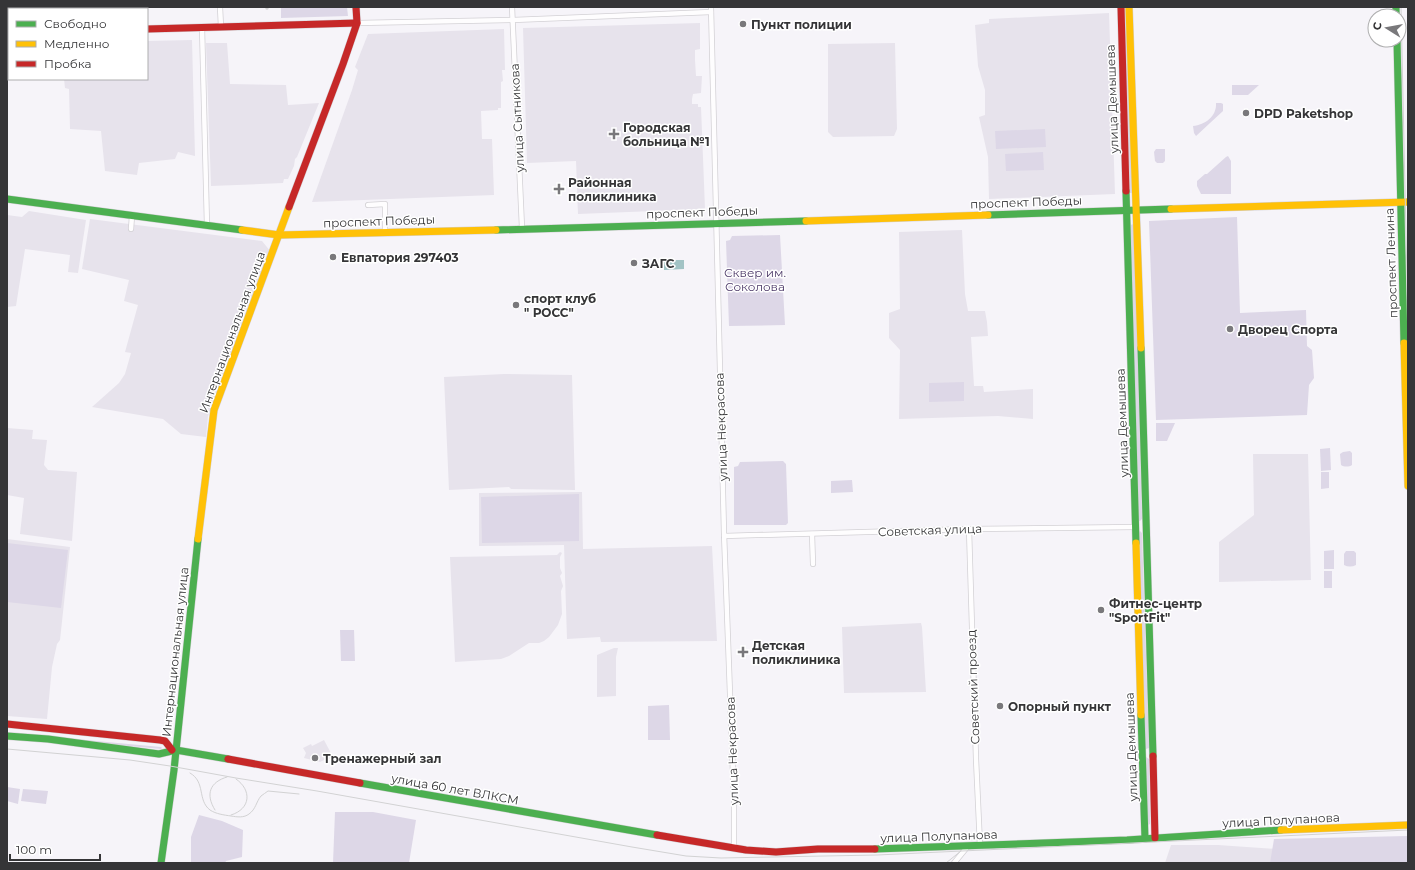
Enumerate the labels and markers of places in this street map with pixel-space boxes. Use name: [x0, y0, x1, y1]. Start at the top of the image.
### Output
place label: Пункт полиции: [751, 17, 852, 32]
marker: Пункт полиции: [738, 19, 748, 29]
place label: DPD Paketshop: [1254, 106, 1353, 121]
marker: DPD Paketshop: [1241, 108, 1251, 118]
place label: Городская больница №1: [623, 120, 710, 149]
marker: Городская больница №1: [608, 128, 620, 140]
place label: Районная поликлиника: [568, 175, 656, 204]
marker: Районная поликлиника: [553, 183, 565, 195]
place label: Евпатория 297403: [341, 250, 459, 265]
marker: Евпатория 297403: [328, 252, 338, 262]
place label: ЗАГС: [641, 256, 675, 271]
marker: ЗАГС: [629, 258, 639, 268]
place label: спорт клуб " РОСС": [524, 291, 596, 320]
marker: спорт клуб " РОСС": [511, 300, 521, 310]
place label: Дворец Спорта: [1238, 322, 1338, 337]
marker: Дворец Спорта: [1225, 324, 1235, 334]
place label: Фитнес-центр "SportFit": [1109, 596, 1202, 625]
marker: Фитнес-центр "SportFit": [1096, 605, 1106, 615]
place label: Детская поликлиника: [752, 638, 840, 667]
marker: Детская поликлиника: [737, 646, 749, 658]
place label: Опорный пункт: [1008, 699, 1112, 714]
marker: Опорный пункт: [995, 701, 1005, 711]
place label: Тренажерный зал: [323, 751, 441, 766]
marker: Тренажерный зал: [310, 753, 320, 763]

